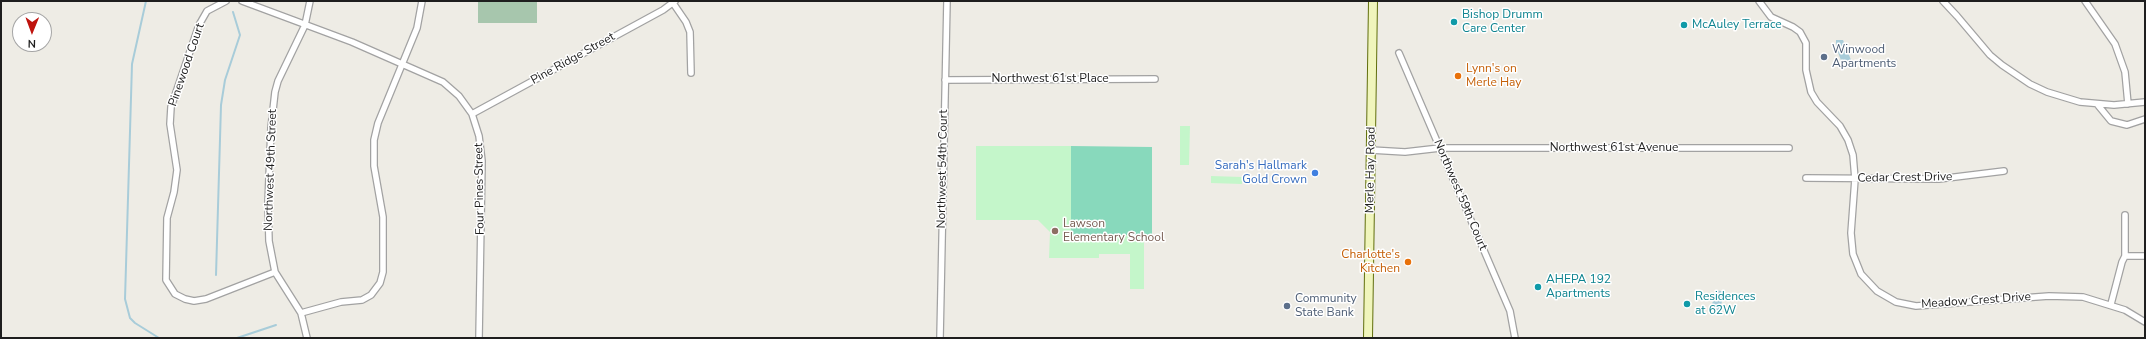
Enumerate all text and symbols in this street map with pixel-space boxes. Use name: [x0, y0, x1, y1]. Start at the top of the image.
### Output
place label: Bishop Drumm Care Center: [1462, 8, 1543, 36]
north arrow: [12, 12, 52, 52]
marker: Bishop Drumm Care Center: [1449, 17, 1459, 27]
place label: McAuley Terrace: [1692, 18, 1782, 32]
marker: McAuley Terrace: [1679, 20, 1689, 30]
street label: Pinewood Court: [166, 22, 208, 108]
street label: Pine Ridge Street: [529, 30, 617, 88]
text: N: [28, 36, 36, 51]
place label: Winwood Apartments: [1832, 43, 1896, 71]
marker: Winwood Apartments: [1819, 52, 1829, 62]
place label: Lynn's on Merle Hay: [1466, 62, 1521, 90]
marker: Lynn's on Merle Hay: [1453, 71, 1463, 81]
street label: Northwest 61st Place: [991, 72, 1109, 86]
street label: Northwest 49th Street: [262, 109, 280, 231]
street label: Northwest 54th Court: [935, 109, 951, 229]
street label: Merle Hay Road: [1363, 127, 1379, 213]
street label: Northwest 59th Court: [1430, 137, 1490, 253]
street label: Northwest 61st Avenue: [1550, 141, 1678, 155]
street label: Four Pines Street: [472, 143, 488, 235]
place label: Sarah's Hallmark Gold Crown: [1215, 159, 1307, 187]
marker: Sarah's Hallmark Gold Crown: [1310, 168, 1320, 178]
street label: Cedar Crest Drive: [1857, 170, 1953, 186]
place label: Lawson Elementary School: [1063, 217, 1164, 245]
marker: Lawson Elementary School: [1050, 226, 1060, 236]
place label: Charlotte's Kitchen: [1341, 248, 1400, 276]
marker: Charlotte's Kitchen: [1403, 257, 1413, 267]
place label: AHEPA 192 Apartments: [1546, 273, 1611, 301]
marker: AHEPA 192 Apartments: [1533, 282, 1543, 292]
place label: Residences at 62W: [1695, 290, 1756, 318]
street label: Meadow Crest Drive: [1921, 290, 2031, 312]
place label: Community State Bank: [1295, 292, 1357, 320]
marker: Residences at 62W: [1682, 299, 1692, 309]
marker: Community State Bank: [1282, 301, 1292, 311]

